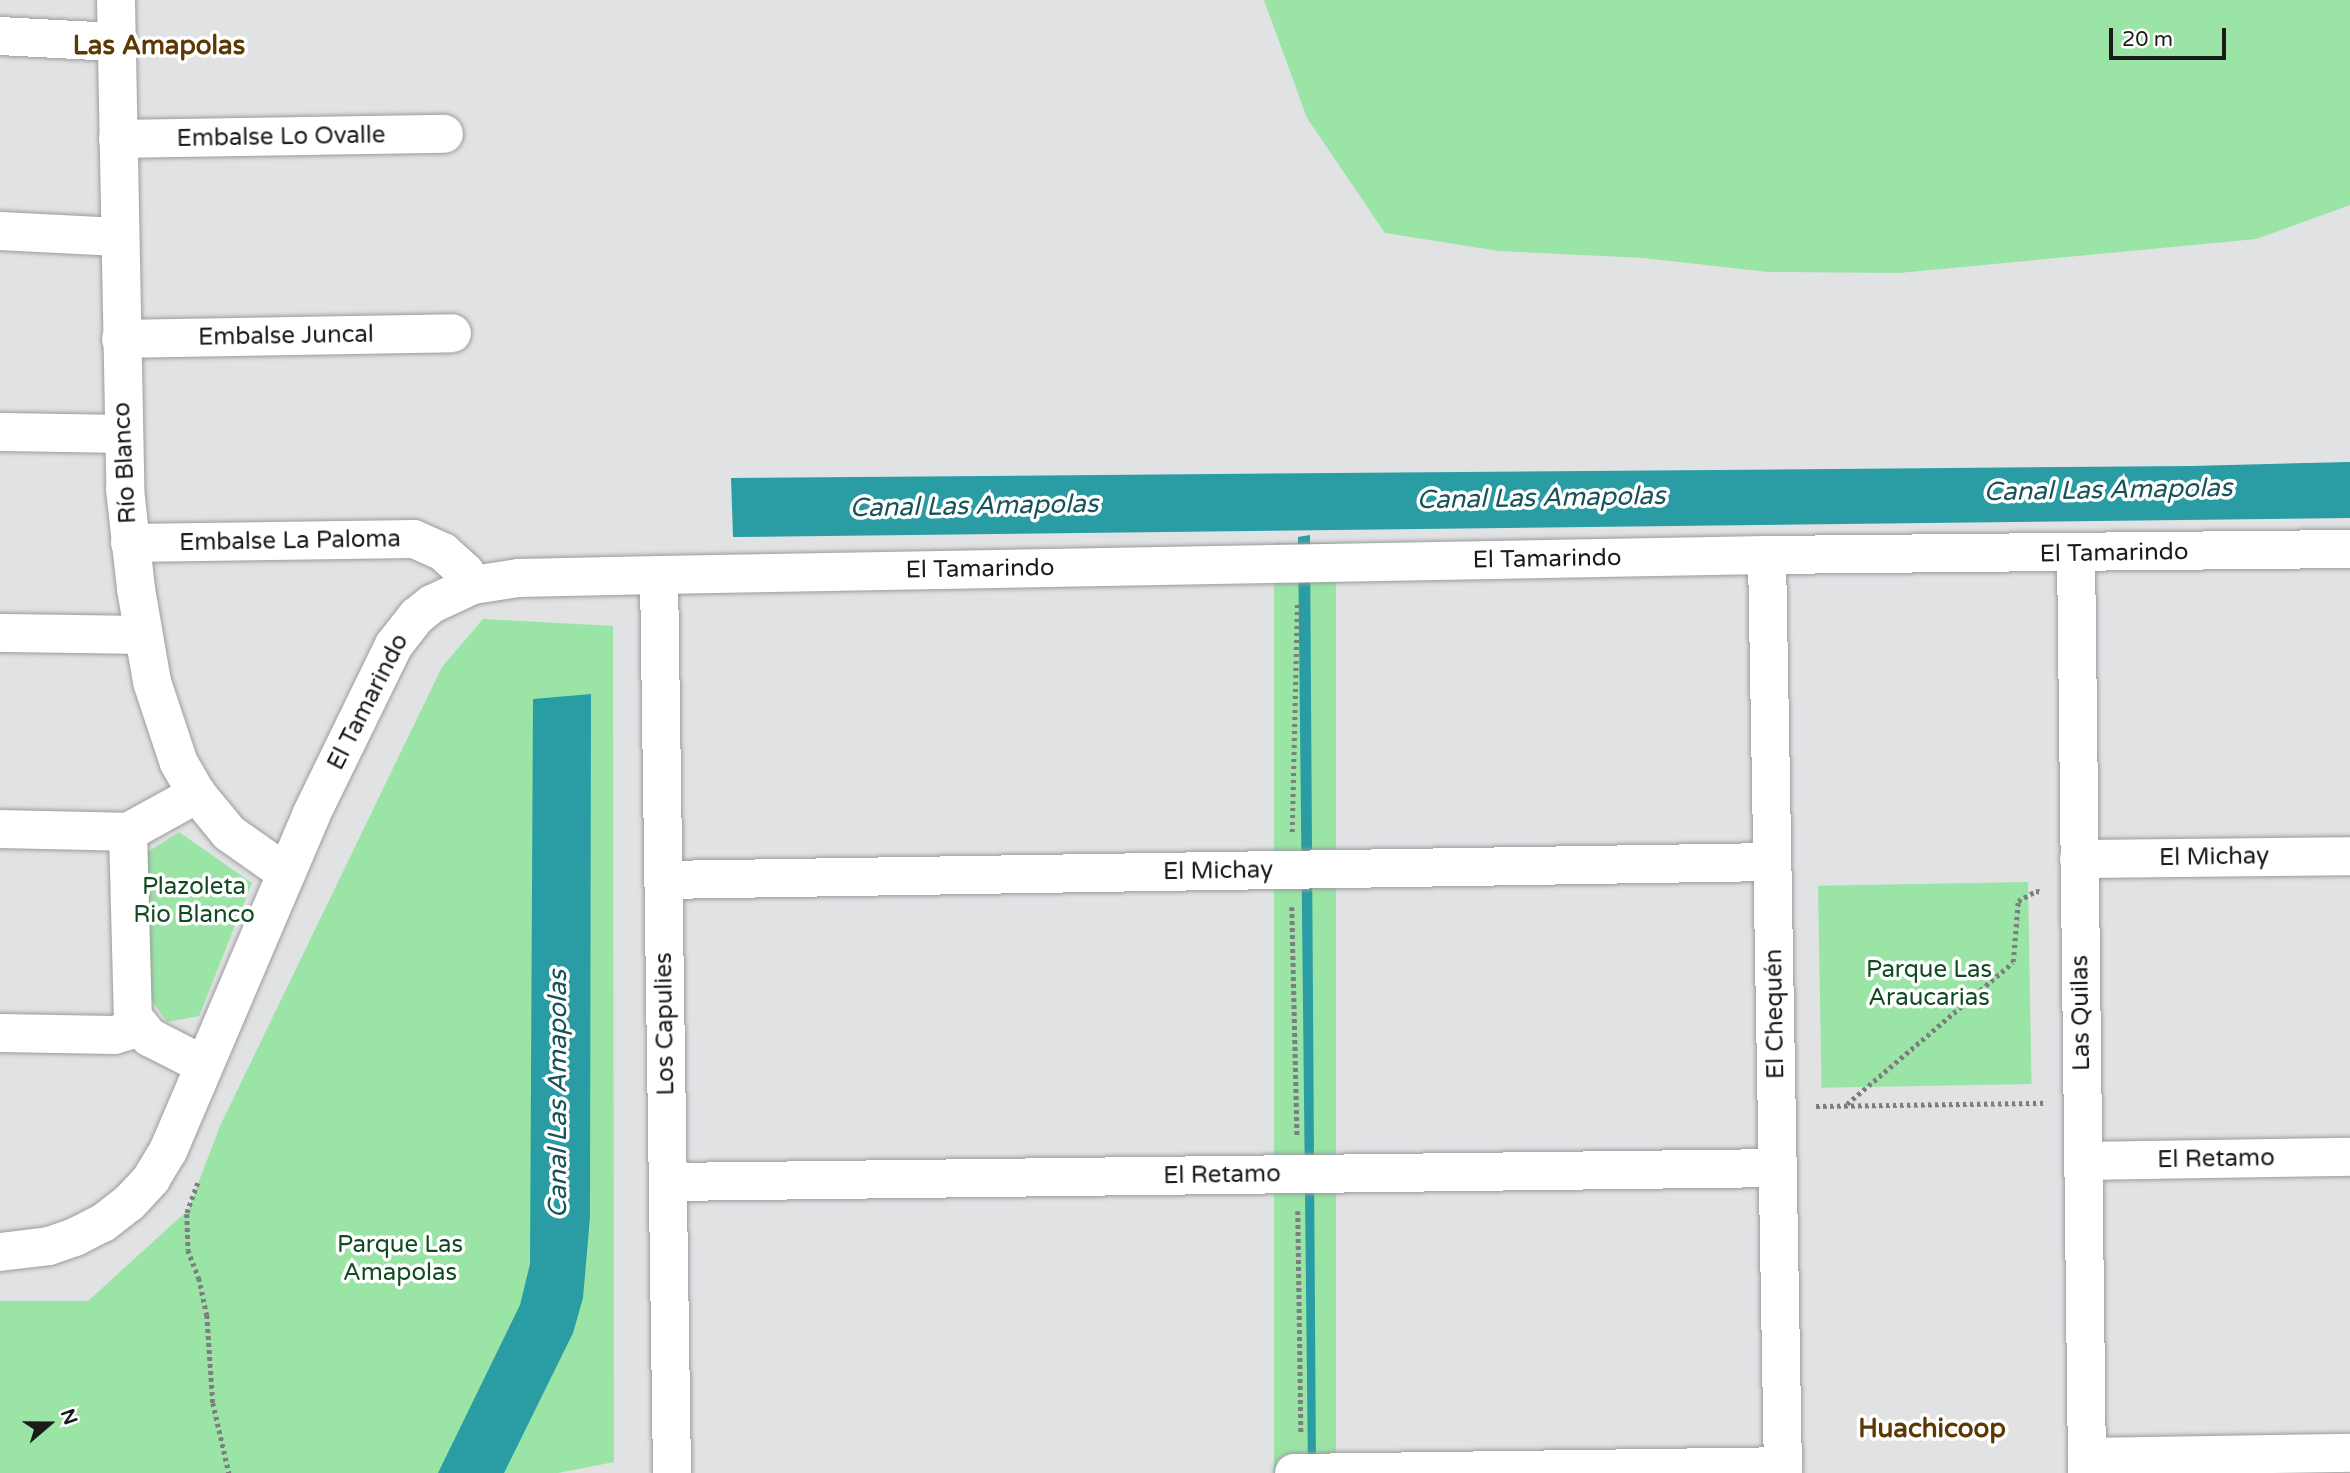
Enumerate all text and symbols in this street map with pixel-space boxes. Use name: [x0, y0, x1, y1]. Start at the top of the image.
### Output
scale bar: [2112, 14, 2229, 58]
text: 20 m: [2122, 27, 2173, 52]
district label: Las Amapolas: [73, 30, 245, 62]
street label: Embalse Lo Ovalle: [176, 121, 386, 153]
street label: Embalse Juncal: [198, 320, 374, 352]
street label: Río Blanco: [107, 401, 143, 525]
water label: Canal Las Amapolas: [1983, 472, 2233, 508]
water label: Canal Las Amapolas: [1416, 480, 1666, 516]
water label: Canal Las Amapolas: [849, 488, 1099, 524]
street label: Embalse La Paloma: [179, 525, 401, 557]
street label: El Tamarindo: [2039, 537, 2189, 569]
street label: El Tamarindo: [1472, 543, 1622, 575]
street label: El Tamarindo: [905, 553, 1055, 585]
street label: El Tamarindo: [321, 629, 415, 775]
street label: El Michay: [2159, 842, 2269, 872]
street label: El Michay: [1163, 856, 1273, 886]
park label: Plazoleta Rio Blanco: [133, 873, 255, 929]
street label: El Chequén: [1759, 949, 1791, 1079]
street label: Los Capulies: [649, 952, 681, 1096]
street label: Las Quilas: [2066, 955, 2096, 1071]
park label: Parque Las Araucarias: [1866, 956, 1992, 1012]
water label: Canal Las Amapolas: [542, 970, 574, 1218]
street label: El Retamo: [2157, 1144, 2275, 1174]
street label: El Retamo: [1163, 1160, 1281, 1190]
park label: Parque Las Amapolas: [337, 1231, 463, 1287]
north arrow: [14, 1389, 84, 1459]
text: N: [56, 1406, 82, 1428]
district label: Huachicoop: [1858, 1413, 2006, 1445]

